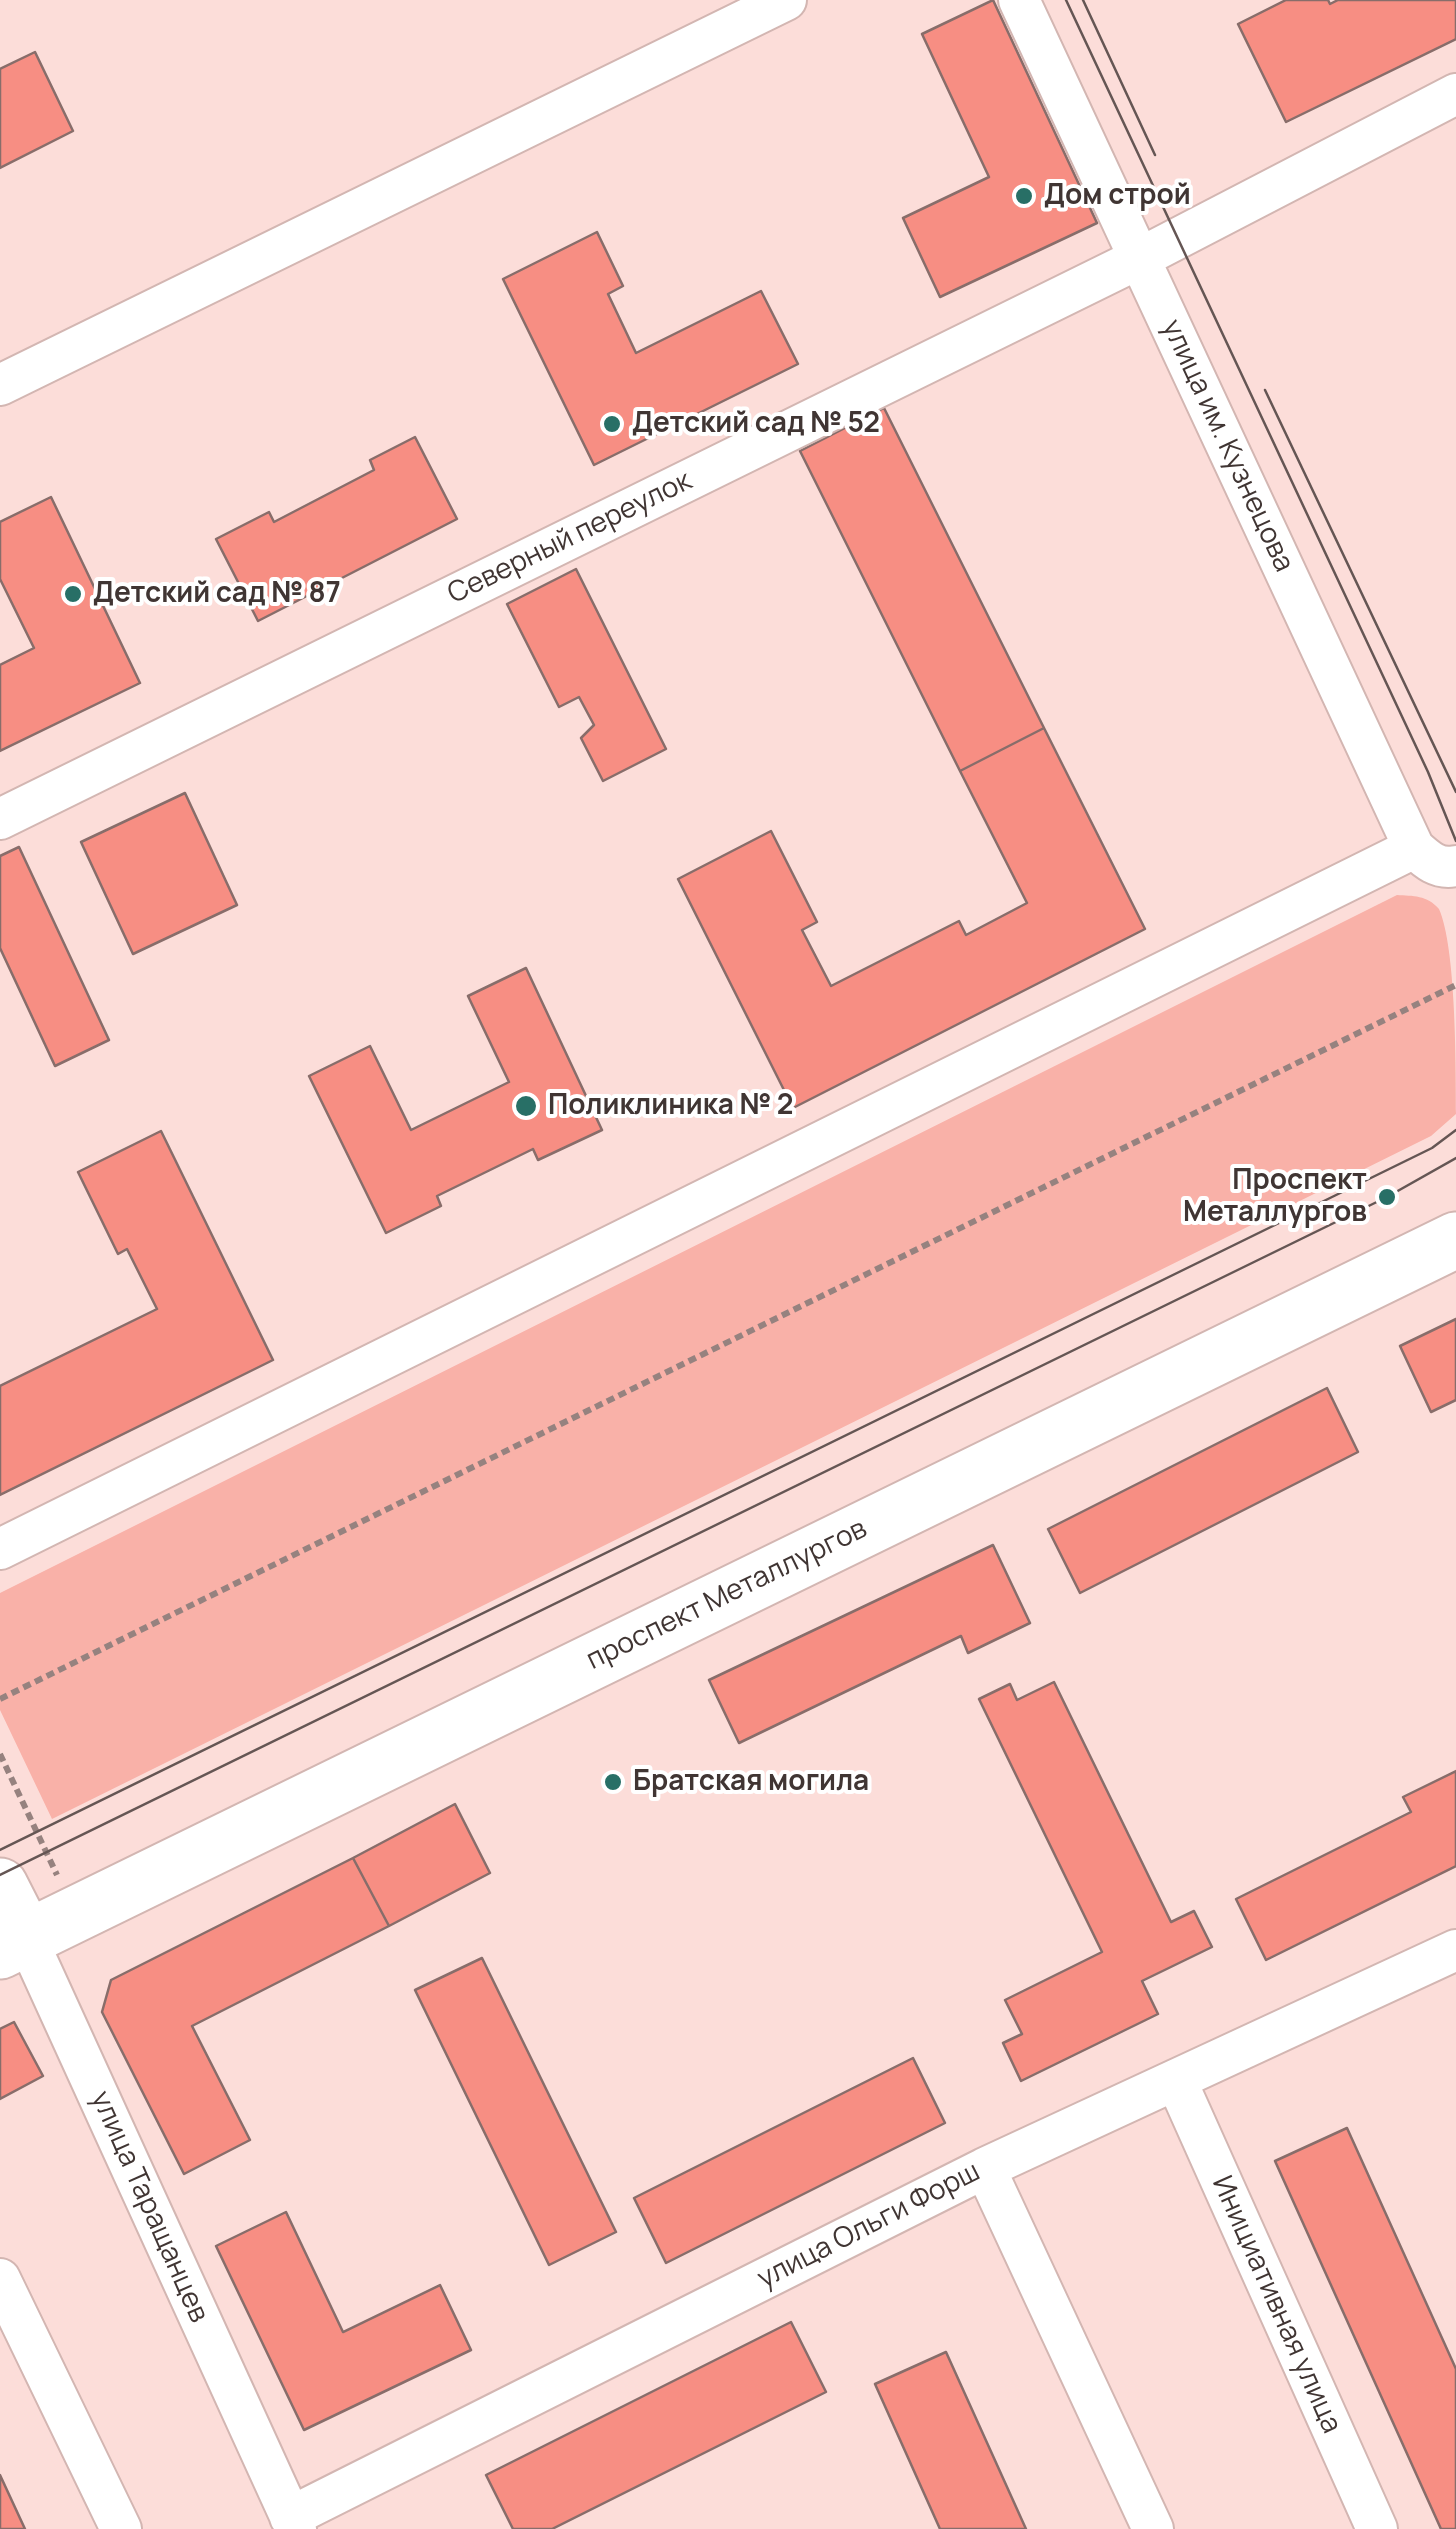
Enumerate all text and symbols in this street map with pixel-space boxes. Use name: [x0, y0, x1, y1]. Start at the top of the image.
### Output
place label: Дом строй: [1044, 179, 1191, 213]
marker: Дом строй: [1013, 185, 1035, 207]
street label: улица им. Кузнецова: [1154, 315, 1300, 577]
place label: Детский сад № 52: [632, 407, 880, 441]
marker: Детский сад № 52: [601, 413, 623, 435]
street label: Северный переулок: [443, 464, 697, 612]
place label: Детский сад № 87: [93, 577, 341, 611]
marker: Детский сад № 87: [62, 583, 84, 605]
place label: Поликлиника № 2: [548, 1089, 793, 1123]
marker: Поликлиника № 2: [513, 1093, 539, 1119]
place label: Проспект Металлургов: [1183, 1164, 1367, 1230]
marker: Проспект Металлургов: [1376, 1186, 1398, 1208]
street label: проспект Металлургов: [582, 1513, 872, 1677]
place label: Братская могила: [633, 1765, 869, 1799]
marker: Братская могила: [602, 1771, 624, 1793]
street label: улица Таращанцев: [83, 2086, 215, 2328]
street label: улица Ольги Форш: [752, 2155, 986, 2297]
street label: Инициативная улица: [1204, 2171, 1348, 2439]

